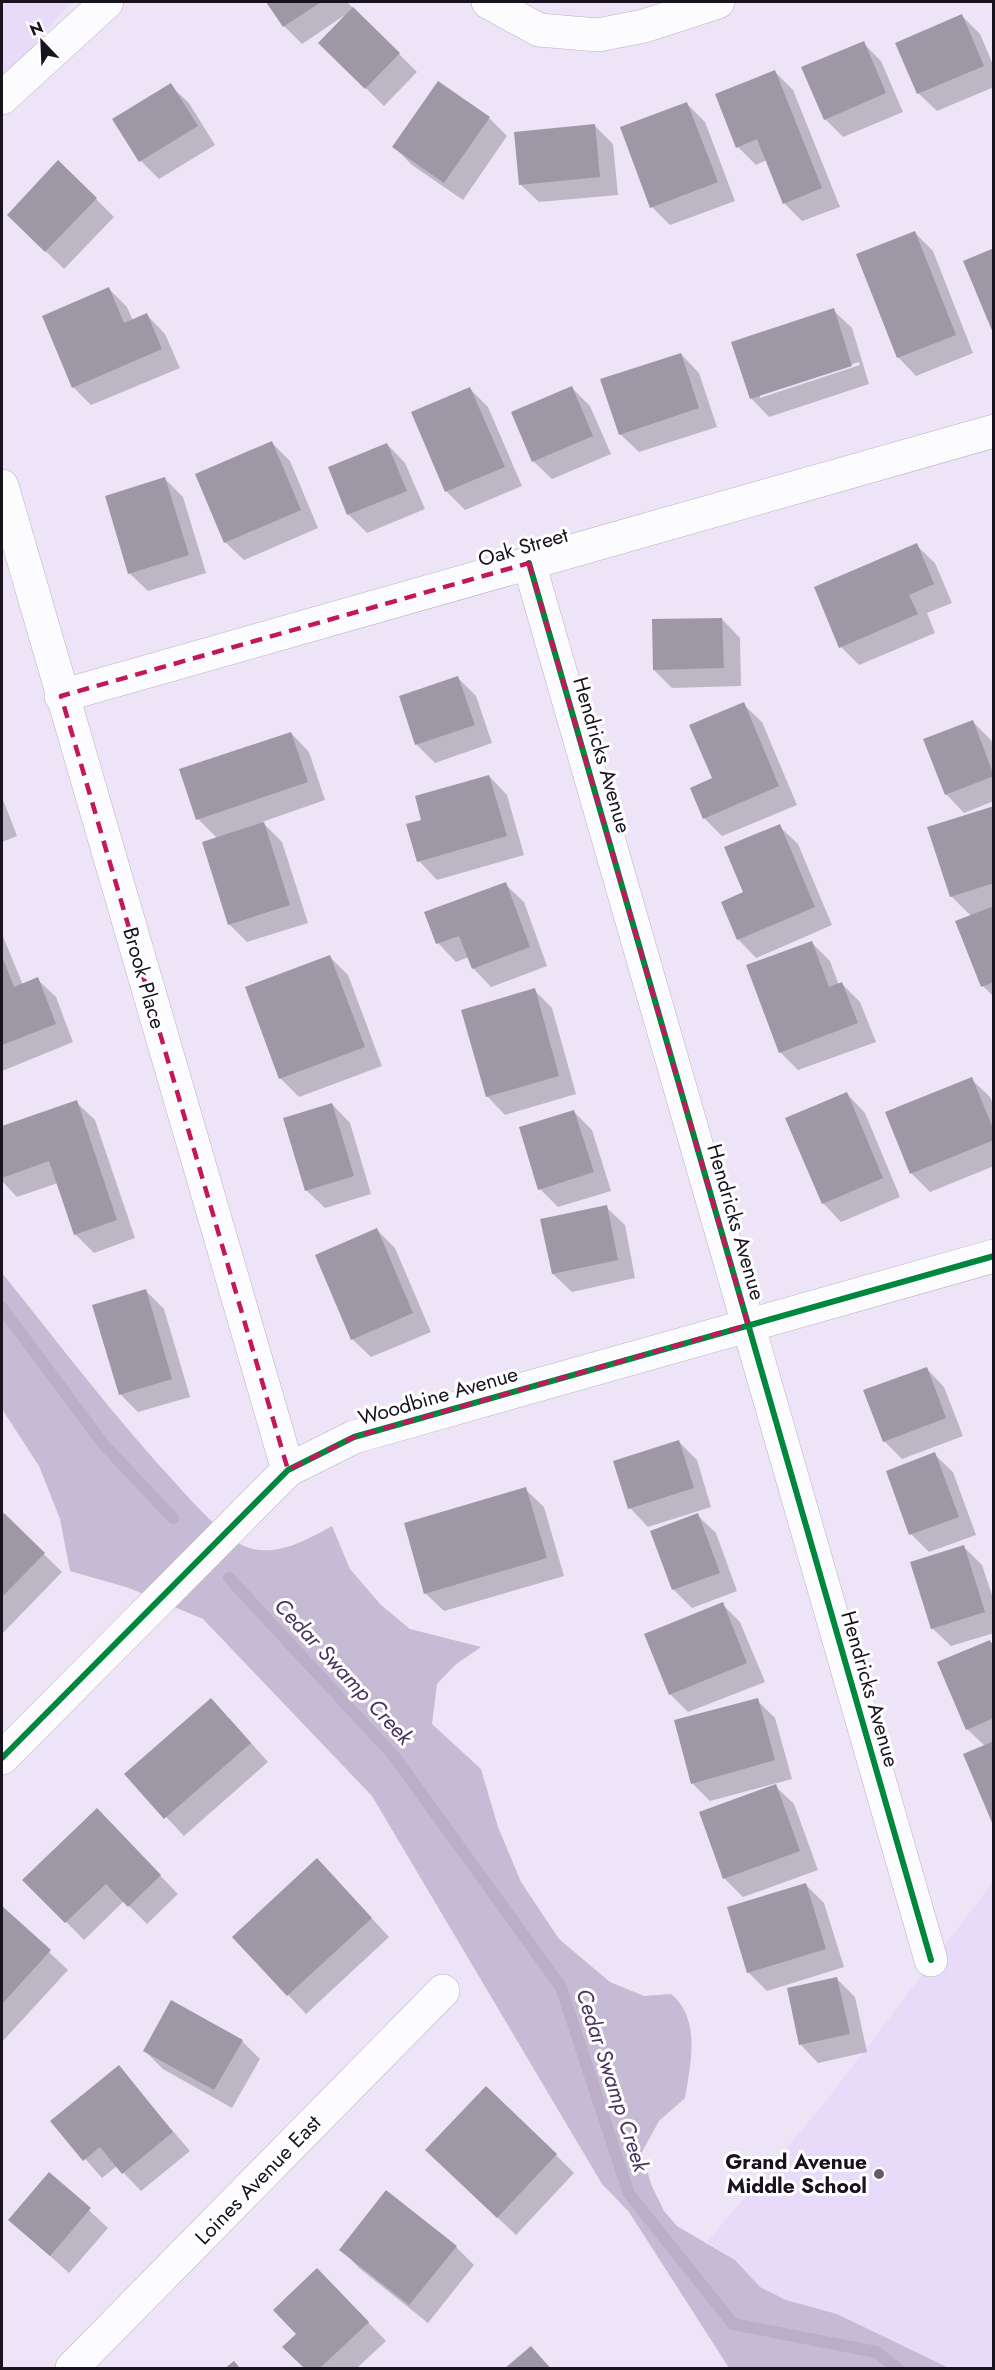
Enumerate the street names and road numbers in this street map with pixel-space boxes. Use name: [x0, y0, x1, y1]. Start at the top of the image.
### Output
street label: Oak Street: [474, 520, 572, 574]
street label: Hendricks Avenue: [565, 674, 639, 837]
street label: Brook Place: [115, 924, 173, 1032]
street label: Hendricks Avenue: [699, 1141, 773, 1304]
street label: Woodbine Avenue: [355, 1359, 522, 1433]
street label: Hendricks Avenue: [833, 1608, 907, 1771]
street label: Loines Avenue East: [188, 2108, 328, 2252]

